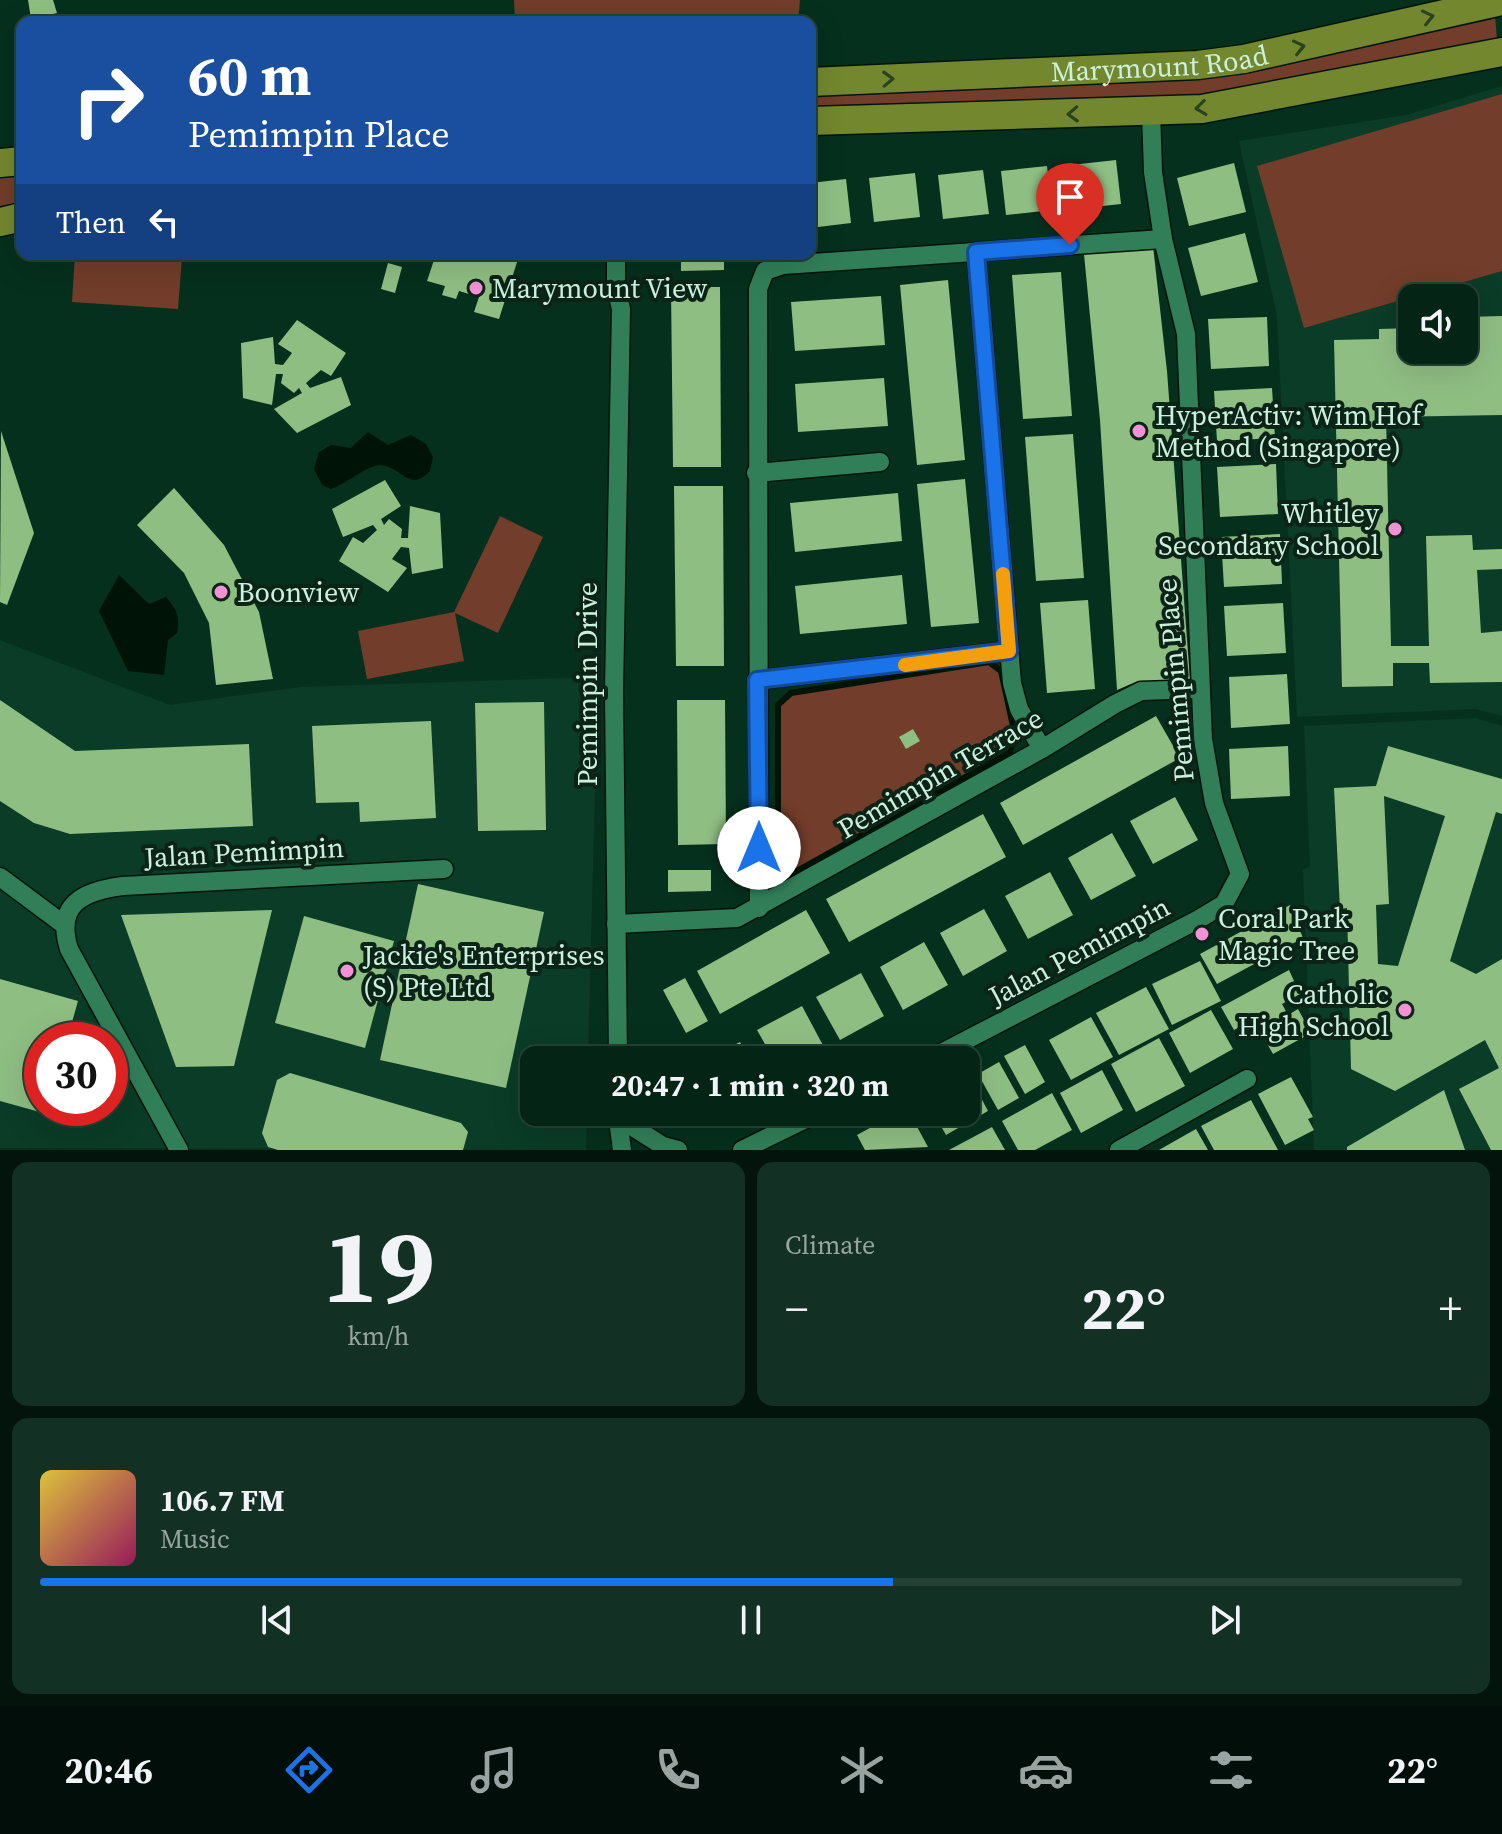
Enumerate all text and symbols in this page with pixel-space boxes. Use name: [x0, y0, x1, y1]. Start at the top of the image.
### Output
one-way arrow: [1421, 9, 1435, 26]
street label: Marymount Road: [1050, 35, 1272, 90]
text: 60 m: [188, 37, 311, 114]
one-way arrow: [1292, 39, 1306, 56]
icon: right: [56, 48, 160, 152]
one-way arrow: [882, 71, 895, 88]
one-way arrow: [1194, 99, 1208, 116]
one-way arrow: [1066, 105, 1079, 122]
text: Pemimpin Place: [188, 110, 450, 159]
pin: [1036, 163, 1104, 245]
icon: arrive: [1048, 175, 1092, 219]
icon: left: [142, 200, 186, 244]
text: Then: [56, 202, 126, 243]
place label: Marymount View: [492, 269, 708, 307]
marker: Marymount View: [467, 279, 485, 297]
map controls: [1398, 284, 1478, 364]
button: sound: [1398, 284, 1478, 364]
place label: HyperActiv: Wim Hof Method (Singapore): [1155, 396, 1424, 466]
marker: HyperActiv: Wim Hof Method (Singapore): [1130, 422, 1148, 440]
place label: Whitley Secondary School: [1158, 494, 1380, 564]
marker: Whitley Secondary School: [1386, 520, 1404, 538]
place label: Boonview: [237, 573, 360, 611]
street label: Pemimpin Place: [1147, 577, 1203, 783]
street label: Pemimpin Drive: [568, 582, 606, 786]
marker: Boonview: [212, 583, 230, 601]
street label: Pemimpin Terrace: [830, 699, 1050, 847]
position arrow: [717, 806, 801, 890]
street label: Jalan Pemimpin: [142, 828, 345, 876]
street label: Jalan Pemimpin: [981, 887, 1176, 1015]
place label: Coral Park Magic Tree: [1218, 899, 1355, 969]
marker: Coral Park Magic Tree: [1193, 925, 1211, 943]
place label: Jackie's Enterprises (S) Pte Ltd: [362, 936, 605, 1006]
marker: Jackie's Enterprises (S) Pte Ltd: [338, 962, 356, 980]
place label: Catholic High School: [1238, 975, 1389, 1045]
marker: Catholic High School: [1396, 1001, 1414, 1019]
speed limit sign: 30: [24, 1022, 128, 1126]
text: 20:47 · 1 min · 320 m: [611, 1065, 889, 1106]
text: 19: [322, 1194, 435, 1337]
text: Climate: [785, 1227, 875, 1263]
text: 22°: [1081, 1267, 1166, 1349]
text: −: [785, 1278, 808, 1339]
text: +: [1439, 1278, 1462, 1339]
text: km/h: [348, 1318, 409, 1354]
text: 106.7 FM: [160, 1480, 285, 1521]
text: Music: [160, 1521, 230, 1557]
icon: previous: [255, 1598, 299, 1642]
icon: pause: [729, 1598, 773, 1642]
icon: next: [1203, 1598, 1247, 1642]
icon: directions: [281, 1742, 337, 1798]
icon: music: [466, 1742, 522, 1798]
icon: phone: [650, 1742, 706, 1798]
icon: climate: [834, 1742, 890, 1798]
icon: car: [1018, 1742, 1074, 1798]
icon: filters: [1203, 1742, 1259, 1798]
text: 20:46: [64, 1746, 153, 1795]
text: 22°: [1387, 1746, 1438, 1795]

